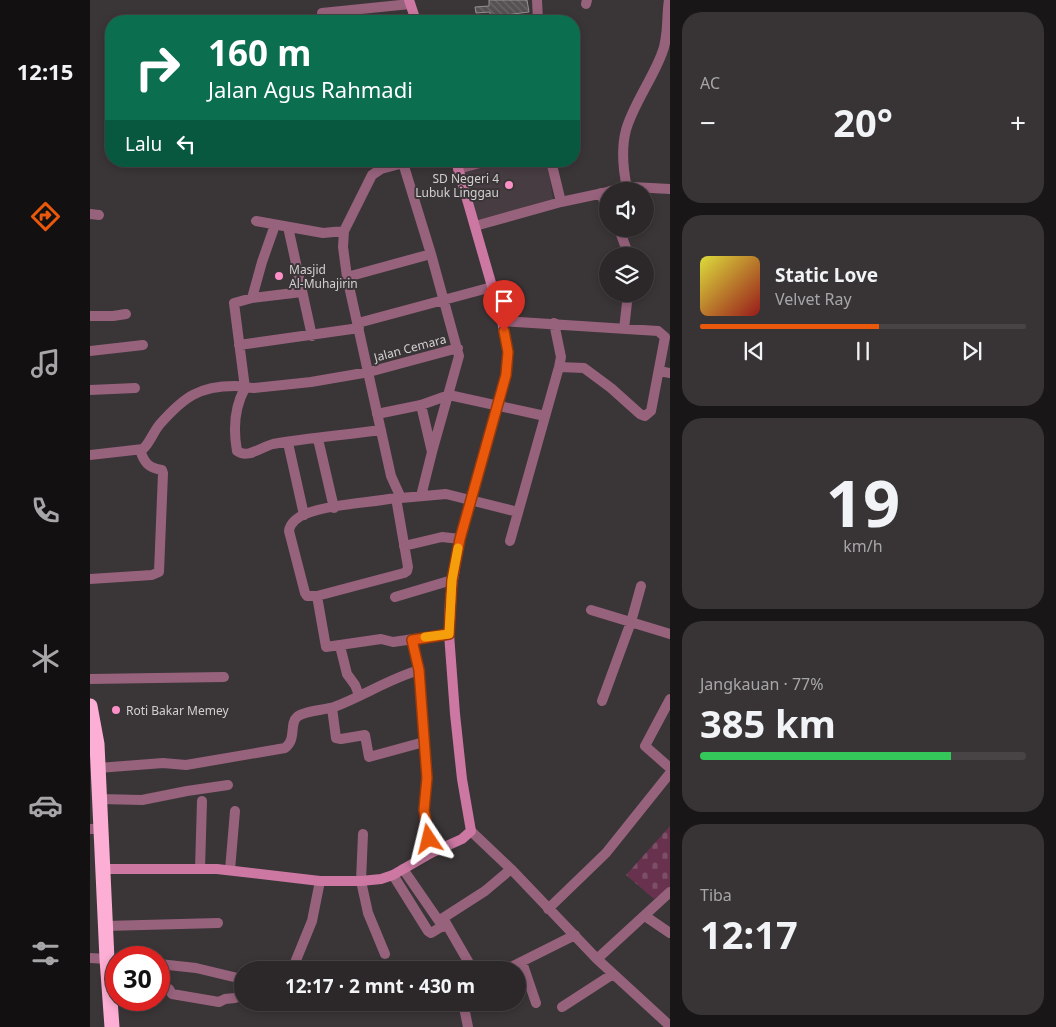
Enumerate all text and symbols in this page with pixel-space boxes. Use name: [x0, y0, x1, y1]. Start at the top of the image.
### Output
text: 160 m: [208, 29, 311, 76]
icon: right: [125, 35, 190, 100]
text: 12:15: [17, 56, 73, 86]
text: AC: [700, 72, 720, 94]
text: Jalan Agus Rahmadi: [208, 74, 413, 104]
text: 20°: [833, 96, 893, 148]
text: −: [700, 103, 716, 141]
text: +: [1010, 103, 1026, 141]
icon: left: [172, 130, 200, 158]
text: Lalu: [125, 131, 162, 157]
place label: SD Negeri 4 Lubuk Linggau: [415, 170, 499, 201]
marker: SD Negeri 4 Lubuk Linggau: [503, 179, 515, 191]
map controls: [599, 182, 654, 302]
button: sound: [599, 182, 654, 237]
icon: directions: [28, 199, 63, 234]
button: layers: [599, 247, 654, 302]
place label: Masjid Al-Muhajirin: [289, 261, 358, 292]
text: Static Love: [775, 262, 878, 288]
marker: Masjid Al-Muhajirin: [273, 270, 285, 282]
pin: [483, 280, 525, 331]
icon: arrive: [490, 287, 518, 315]
text: Velvet Ray: [775, 288, 852, 310]
street label: Jalan Cemara: [371, 330, 448, 366]
icon: previous: [740, 337, 768, 365]
icon: pause: [849, 337, 877, 365]
icon: next: [958, 337, 986, 365]
icon: music: [28, 346, 63, 381]
text: 19: [826, 458, 900, 546]
icon: phone: [28, 493, 63, 528]
text: km/h: [843, 535, 883, 557]
icon: climate: [28, 641, 63, 676]
text: Jangkauan · 77%: [700, 673, 824, 695]
text: 385 km: [700, 697, 836, 749]
place label: Roti Bakar Memey: [126, 702, 229, 719]
marker: Roti Bakar Memey: [110, 704, 122, 716]
icon: car: [28, 788, 63, 823]
position arrow: [402, 812, 454, 864]
text: Tiba: [700, 884, 732, 906]
text: 12:17: [700, 908, 798, 960]
icon: filters: [28, 936, 63, 971]
speed limit sign: 30: [105, 946, 170, 1011]
text: 12:17 · 2 mnt · 430 m: [285, 973, 475, 999]

